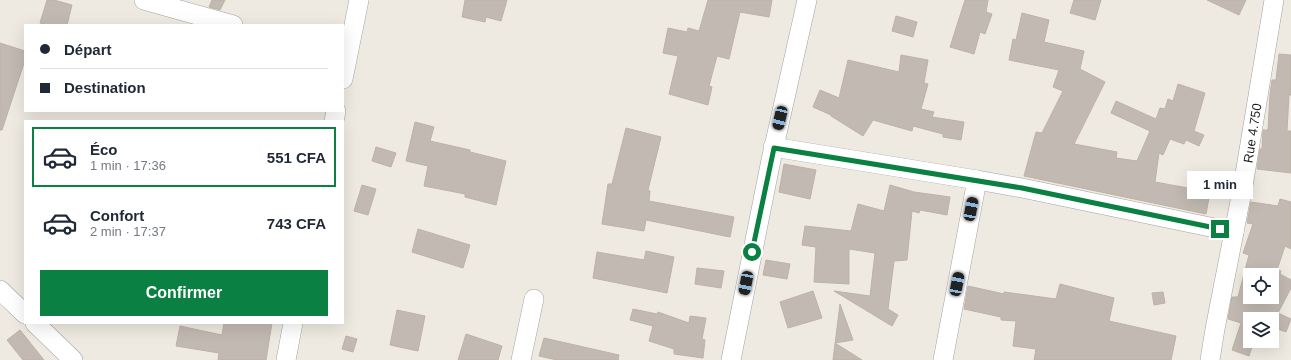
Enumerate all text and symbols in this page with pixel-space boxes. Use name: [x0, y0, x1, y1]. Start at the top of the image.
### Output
text: Départ: [64, 41, 112, 58]
text: Destination: [64, 79, 146, 96]
street label: Rue 4.750: [1240, 102, 1265, 164]
car: [771, 105, 789, 131]
icon: car: [42, 139, 78, 175]
text: Éco: [90, 141, 118, 158]
text: 551 CFA: [267, 149, 326, 166]
text: 1 min · 17:36: [90, 158, 166, 173]
callout: 1 min: [1187, 171, 1253, 199]
text: 1 min: [1203, 177, 1237, 192]
car: [963, 196, 979, 222]
icon: car: [42, 205, 78, 241]
text: Confort: [90, 207, 144, 224]
text: 743 CFA: [267, 215, 326, 232]
route end: [1211, 220, 1229, 238]
text: 2 min · 17:37: [90, 224, 166, 239]
route start: [743, 243, 761, 261]
map controls: [1243, 268, 1279, 348]
button: locate: [1243, 268, 1279, 304]
button: Confirmer: [40, 270, 328, 316]
car: [738, 270, 754, 296]
car: [949, 271, 965, 297]
button: layers: [1243, 312, 1279, 348]

